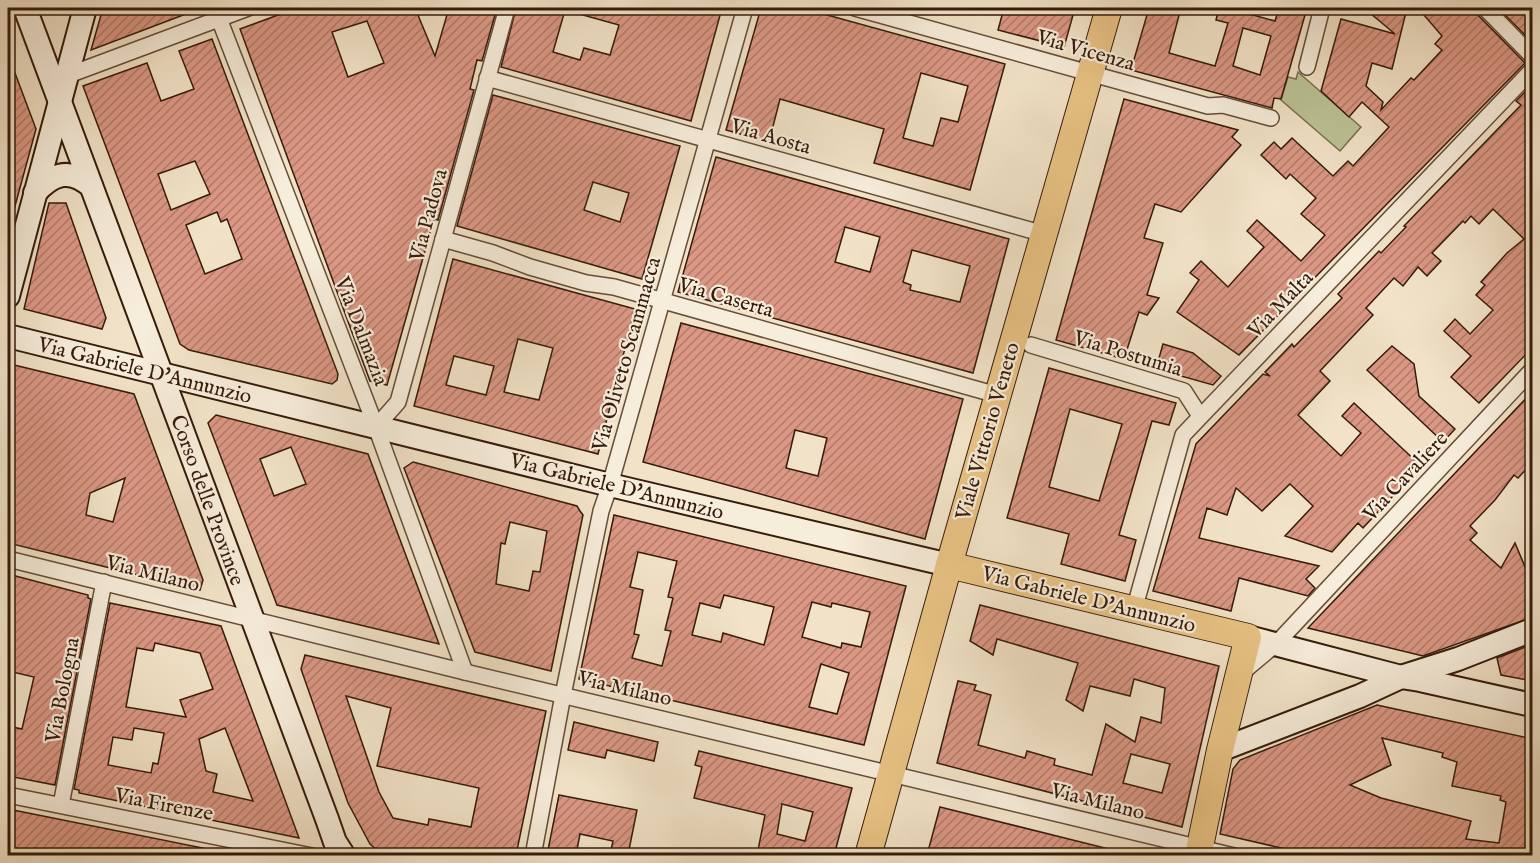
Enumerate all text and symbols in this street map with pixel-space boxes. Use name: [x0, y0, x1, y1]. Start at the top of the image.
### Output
street label: Via Vicenza: [1032, 24, 1139, 79]
street label: Via Aosta: [726, 113, 815, 162]
street label: Via Padova: [404, 165, 455, 266]
street label: Via Oliveto Scammacca: [586, 253, 668, 456]
street label: Via Malta: [1242, 265, 1321, 345]
street label: Via Dalmazia: [327, 272, 394, 391]
street label: Via Caserta: [674, 272, 777, 325]
street label: Via Postumia: [1069, 325, 1186, 384]
street label: Via Gabriele D'Annunzio: [34, 332, 254, 411]
street label: Viale Vittorio Veneto: [950, 339, 1027, 524]
street label: Corso delle Province: [163, 412, 250, 590]
street label: Via Cavaliere: [1357, 426, 1455, 528]
street label: Via Gabriele D'Annunzio: [506, 448, 726, 527]
street label: Via Milano: [102, 550, 202, 599]
street label: Via Gabriele D'Annunzio: [978, 561, 1198, 640]
street label: Via Bologna: [40, 634, 87, 746]
street label: Via Milano: [574, 665, 674, 713]
street label: Via Milano: [1047, 778, 1147, 827]
street label: Via Firenze: [111, 783, 216, 828]

